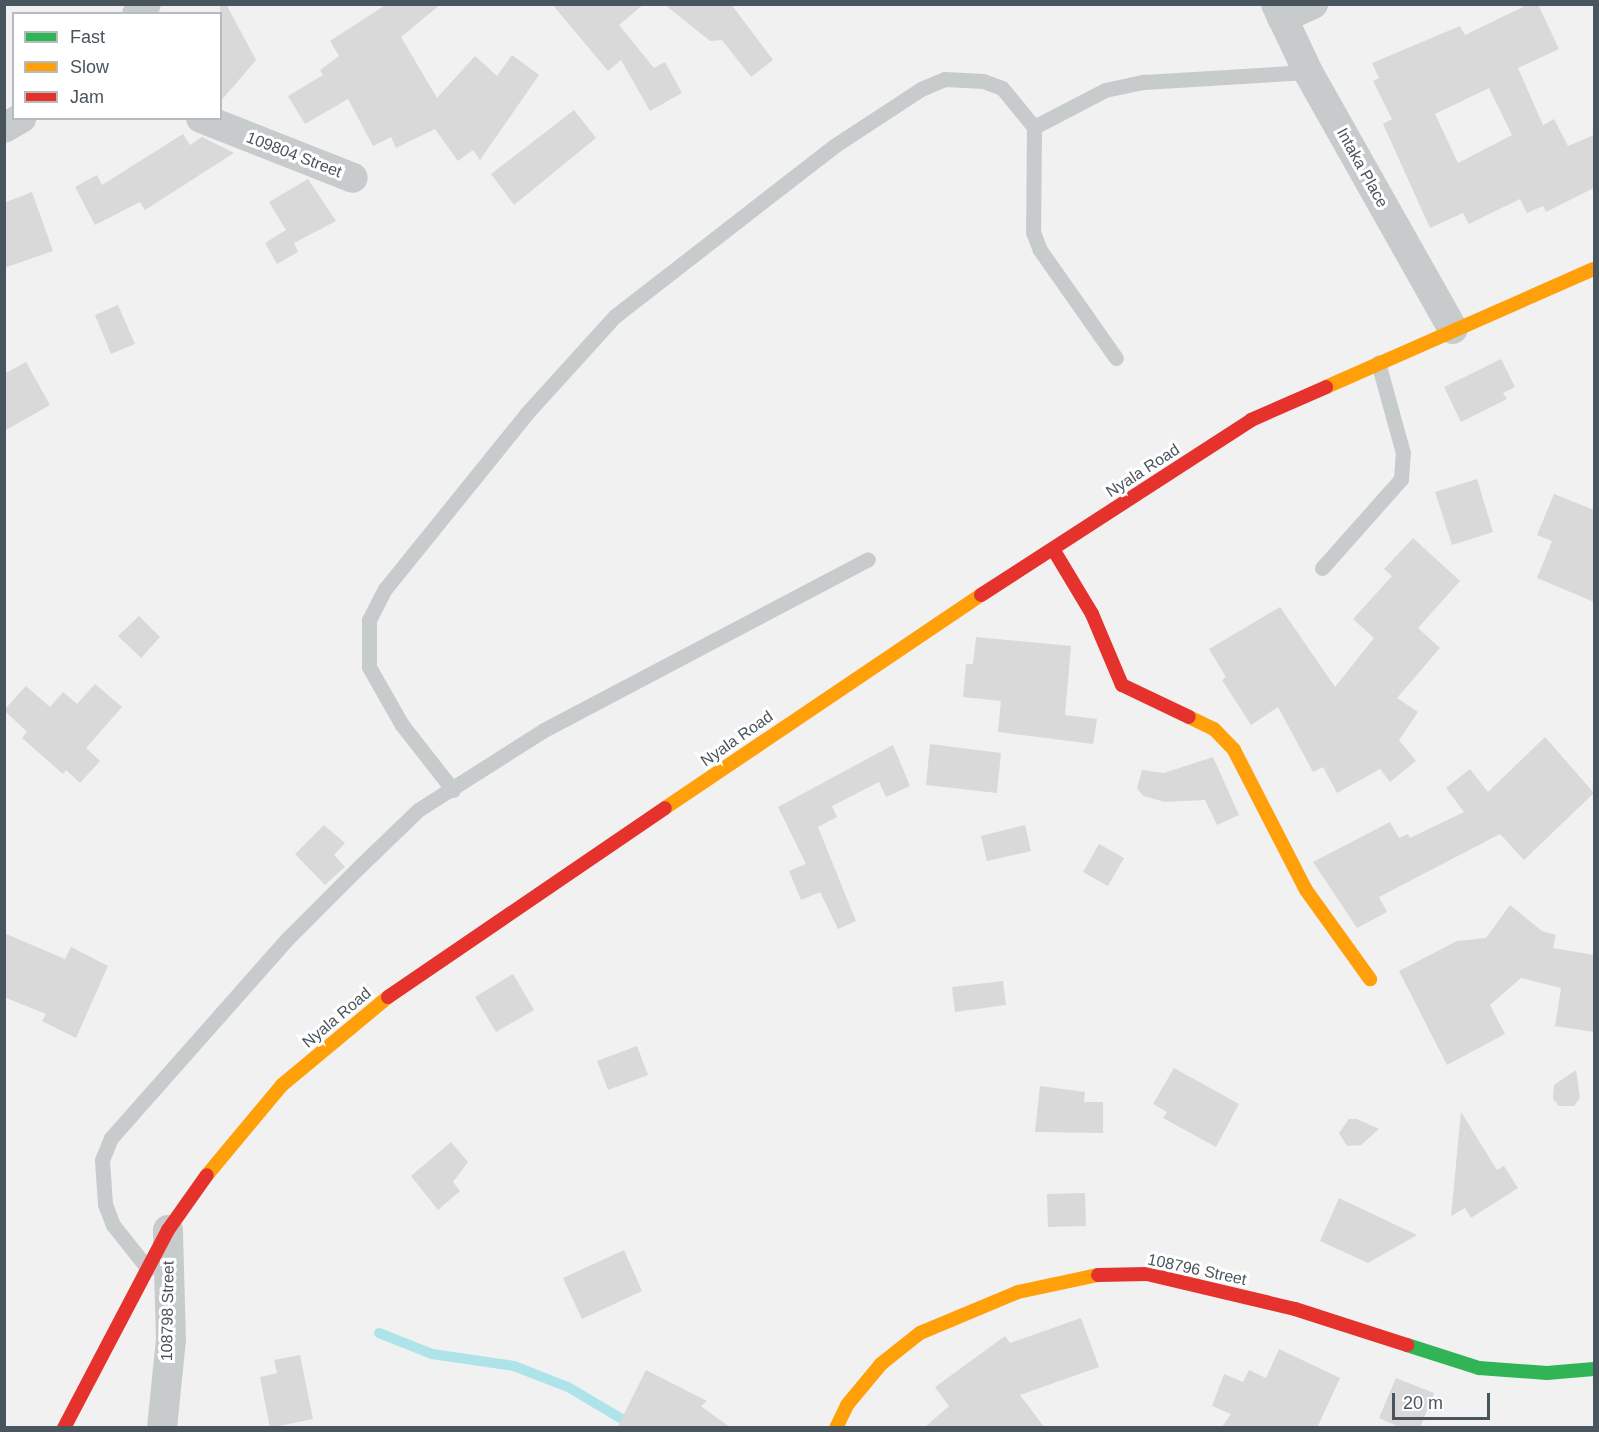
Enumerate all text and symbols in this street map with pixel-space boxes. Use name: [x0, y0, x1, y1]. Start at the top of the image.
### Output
legend: [12, 12, 222, 120]
text: Fast: [70, 27, 105, 47]
text: Slow: [70, 57, 109, 77]
text: Jam: [70, 87, 104, 107]
street label: Intaka Place: [1332, 125, 1392, 211]
street label: 109804 Street: [244, 128, 344, 182]
street label: Nyala Road: [1103, 440, 1183, 502]
street label: Nyala Road: [697, 707, 777, 771]
street label: Nyala Road: [299, 984, 375, 1052]
street label: 108796 Street: [1146, 1250, 1248, 1290]
street label: 108798 Street: [158, 1261, 178, 1361]
scale bar: [1395, 1381, 1492, 1419]
text: 20 m: [1403, 1393, 1443, 1413]

